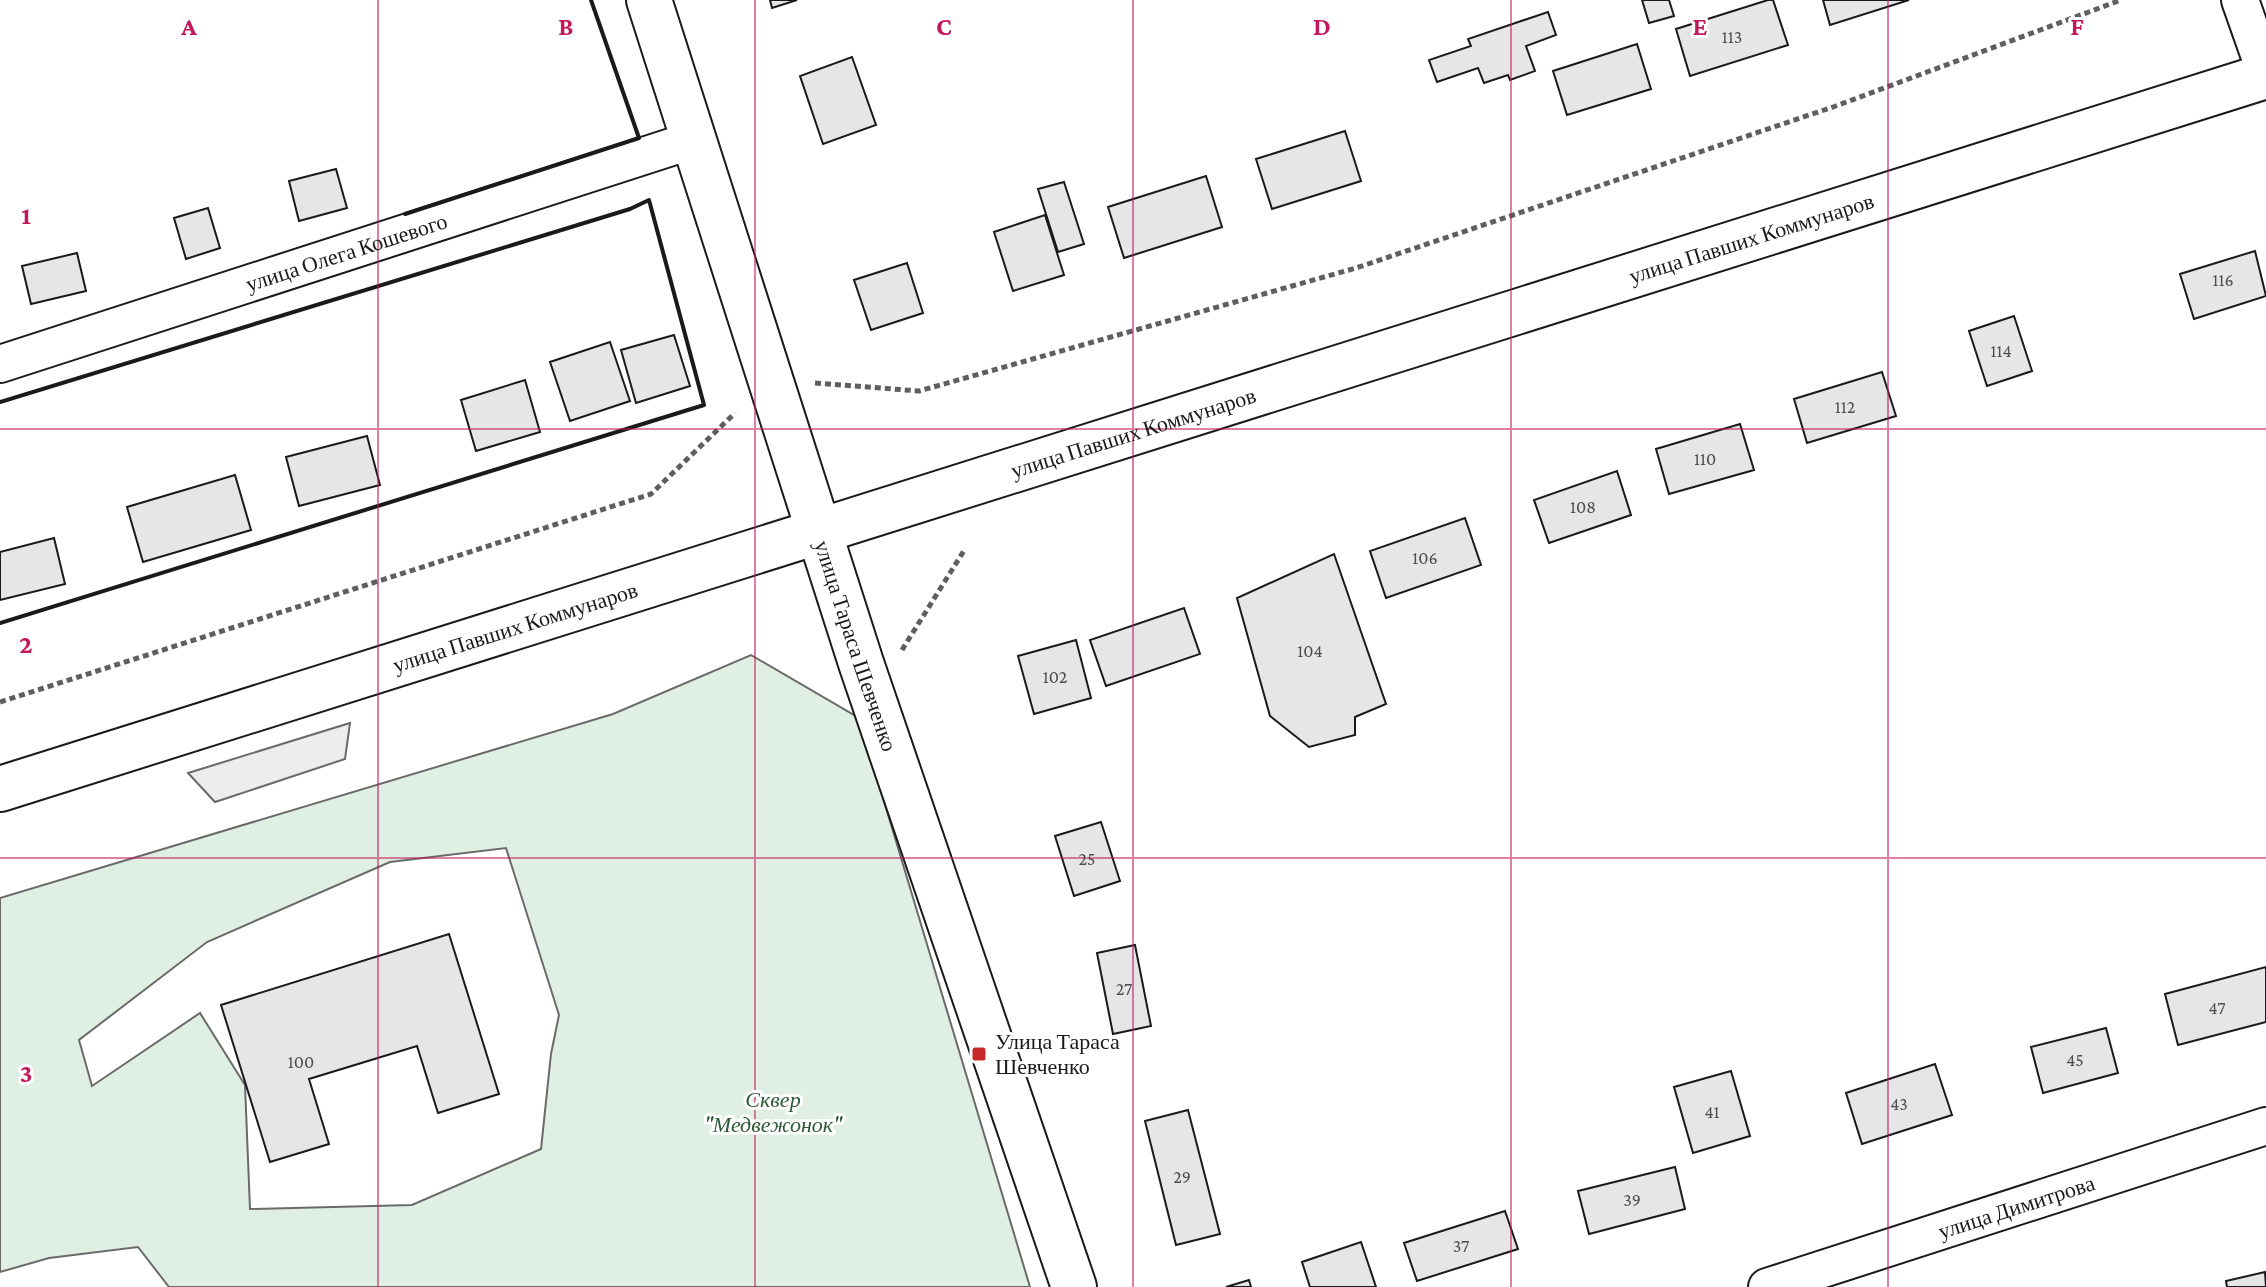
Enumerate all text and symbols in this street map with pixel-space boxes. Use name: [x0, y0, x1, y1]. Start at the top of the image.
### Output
text: A: [180, 12, 197, 41]
text: B: [558, 12, 574, 41]
text: C: [936, 12, 952, 41]
text: D: [1313, 12, 1331, 41]
text: E: [1693, 12, 1708, 41]
text: F: [2070, 12, 2084, 41]
house number: 113: [1722, 27, 1742, 47]
street label: улица Павших Коммунаров: [1626, 188, 1877, 288]
text: 1: [21, 201, 31, 230]
street label: улица Олега Кошевого: [243, 208, 450, 296]
house number: 116: [2212, 270, 2234, 290]
house number: 114: [1990, 341, 2012, 361]
street label: улица Павших Коммунаров: [1008, 382, 1259, 483]
house number: 112: [1835, 397, 1855, 417]
house number: 110: [1694, 449, 1716, 469]
house number: 108: [1570, 497, 1596, 517]
street label: улица Тараса Шевченко: [810, 537, 903, 754]
house number: 106: [1412, 548, 1438, 568]
street label: улица Павших Коммунаров: [390, 577, 641, 677]
text: 2: [19, 630, 33, 659]
house number: 104: [1297, 641, 1323, 661]
house number: 102: [1043, 667, 1067, 687]
house number: 25: [1078, 849, 1096, 869]
house number: 27: [1116, 979, 1132, 999]
house number: 47: [2208, 998, 2226, 1018]
place label: Улица Тараса Шевченко: [995, 1029, 1120, 1079]
marker: Улица Тараса Шевченко: [970, 1045, 988, 1063]
house number: 45: [2066, 1050, 2084, 1070]
house number: 100: [288, 1052, 314, 1072]
text: 3: [20, 1059, 32, 1088]
park label: Сквер "Медвежонок": [704, 1087, 843, 1137]
house number: 43: [1890, 1094, 1908, 1114]
house number: 41: [1704, 1102, 1720, 1122]
house number: 29: [1173, 1167, 1191, 1187]
street label: улица Димитрова: [1935, 1170, 2098, 1243]
house number: 39: [1623, 1190, 1641, 1210]
house number: 37: [1453, 1236, 1469, 1256]

